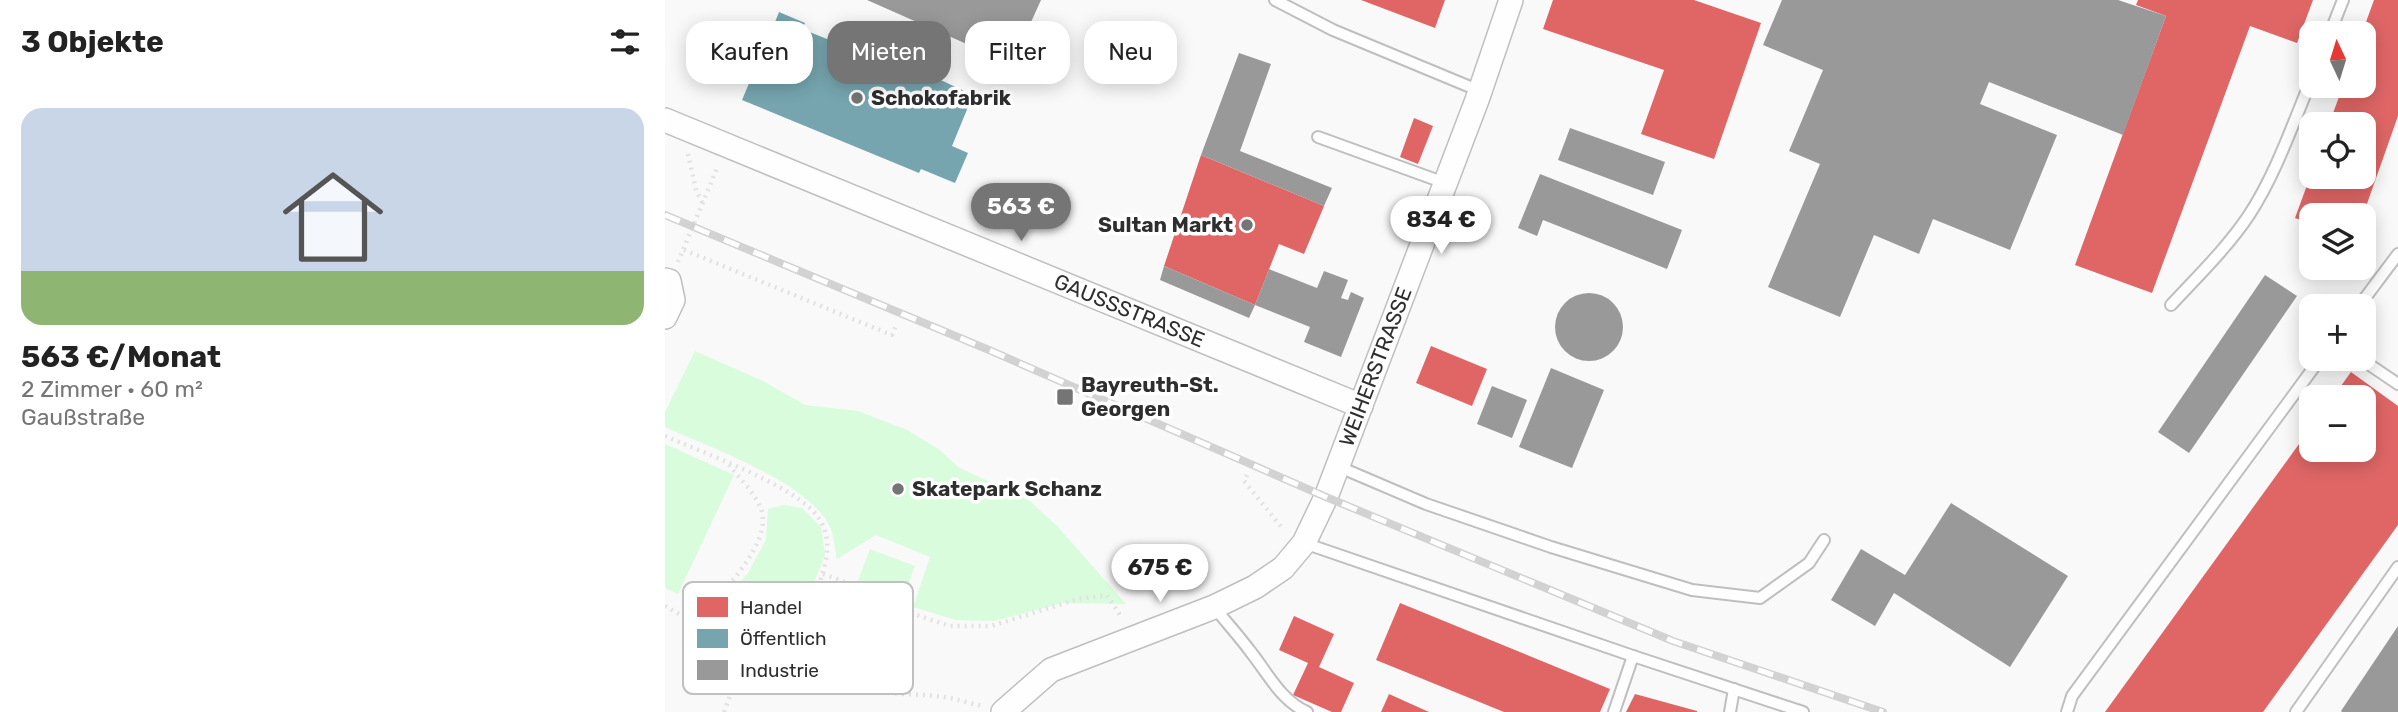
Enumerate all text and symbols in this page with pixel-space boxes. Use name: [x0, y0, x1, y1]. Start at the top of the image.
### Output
chip: Kaufen: [686, 21, 813, 84]
chip: Mieten: [827, 21, 951, 84]
chip: Filter: [965, 21, 1070, 84]
chip: Neu: [1084, 21, 1177, 84]
north arrow: [2299, 21, 2377, 98]
map controls: [2299, 21, 2376, 462]
icon: filters: [606, 23, 644, 61]
text: 3 Objekte: [21, 24, 164, 60]
place label: Schokofabrik: [871, 85, 1012, 110]
marker: Schokofabrik: [849, 90, 865, 106]
button: locate: [2299, 112, 2376, 189]
icon: home: [270, 154, 396, 280]
pin: 563 €: [972, 184, 1070, 243]
text: 563 €: [987, 192, 1055, 220]
pin: 834 €: [1392, 196, 1490, 256]
button: layers: [2299, 203, 2376, 280]
text: 834 €: [1406, 205, 1476, 233]
place label: Sultan Markt: [1098, 212, 1233, 237]
marker: Sultan Markt: [1239, 217, 1255, 233]
street label: GAUSSSTRASSE: [1051, 268, 1208, 352]
street label: WEIHERSTRASSE: [1333, 283, 1417, 450]
button: +: [2299, 294, 2376, 371]
text: 563 €/Monat: [21, 339, 221, 375]
place label: Bayreuth-St. Georgen: [1081, 372, 1219, 421]
text: 2 Zimmer · 60 m²: [21, 375, 203, 403]
button: −: [2299, 385, 2376, 462]
marker: Bayreuth-St. Georgen: [1055, 387, 1075, 407]
text: Gaußstraße: [21, 403, 145, 431]
place label: Skatepark Schanz: [912, 476, 1102, 501]
marker: Skatepark Schanz: [890, 481, 906, 497]
pin: 675 €: [1111, 544, 1209, 604]
text: 675 €: [1127, 553, 1193, 581]
legend: [683, 582, 913, 694]
text: Handel: [740, 596, 802, 619]
text: Öffentlich: [740, 627, 827, 650]
text: Industrie: [740, 659, 819, 682]

